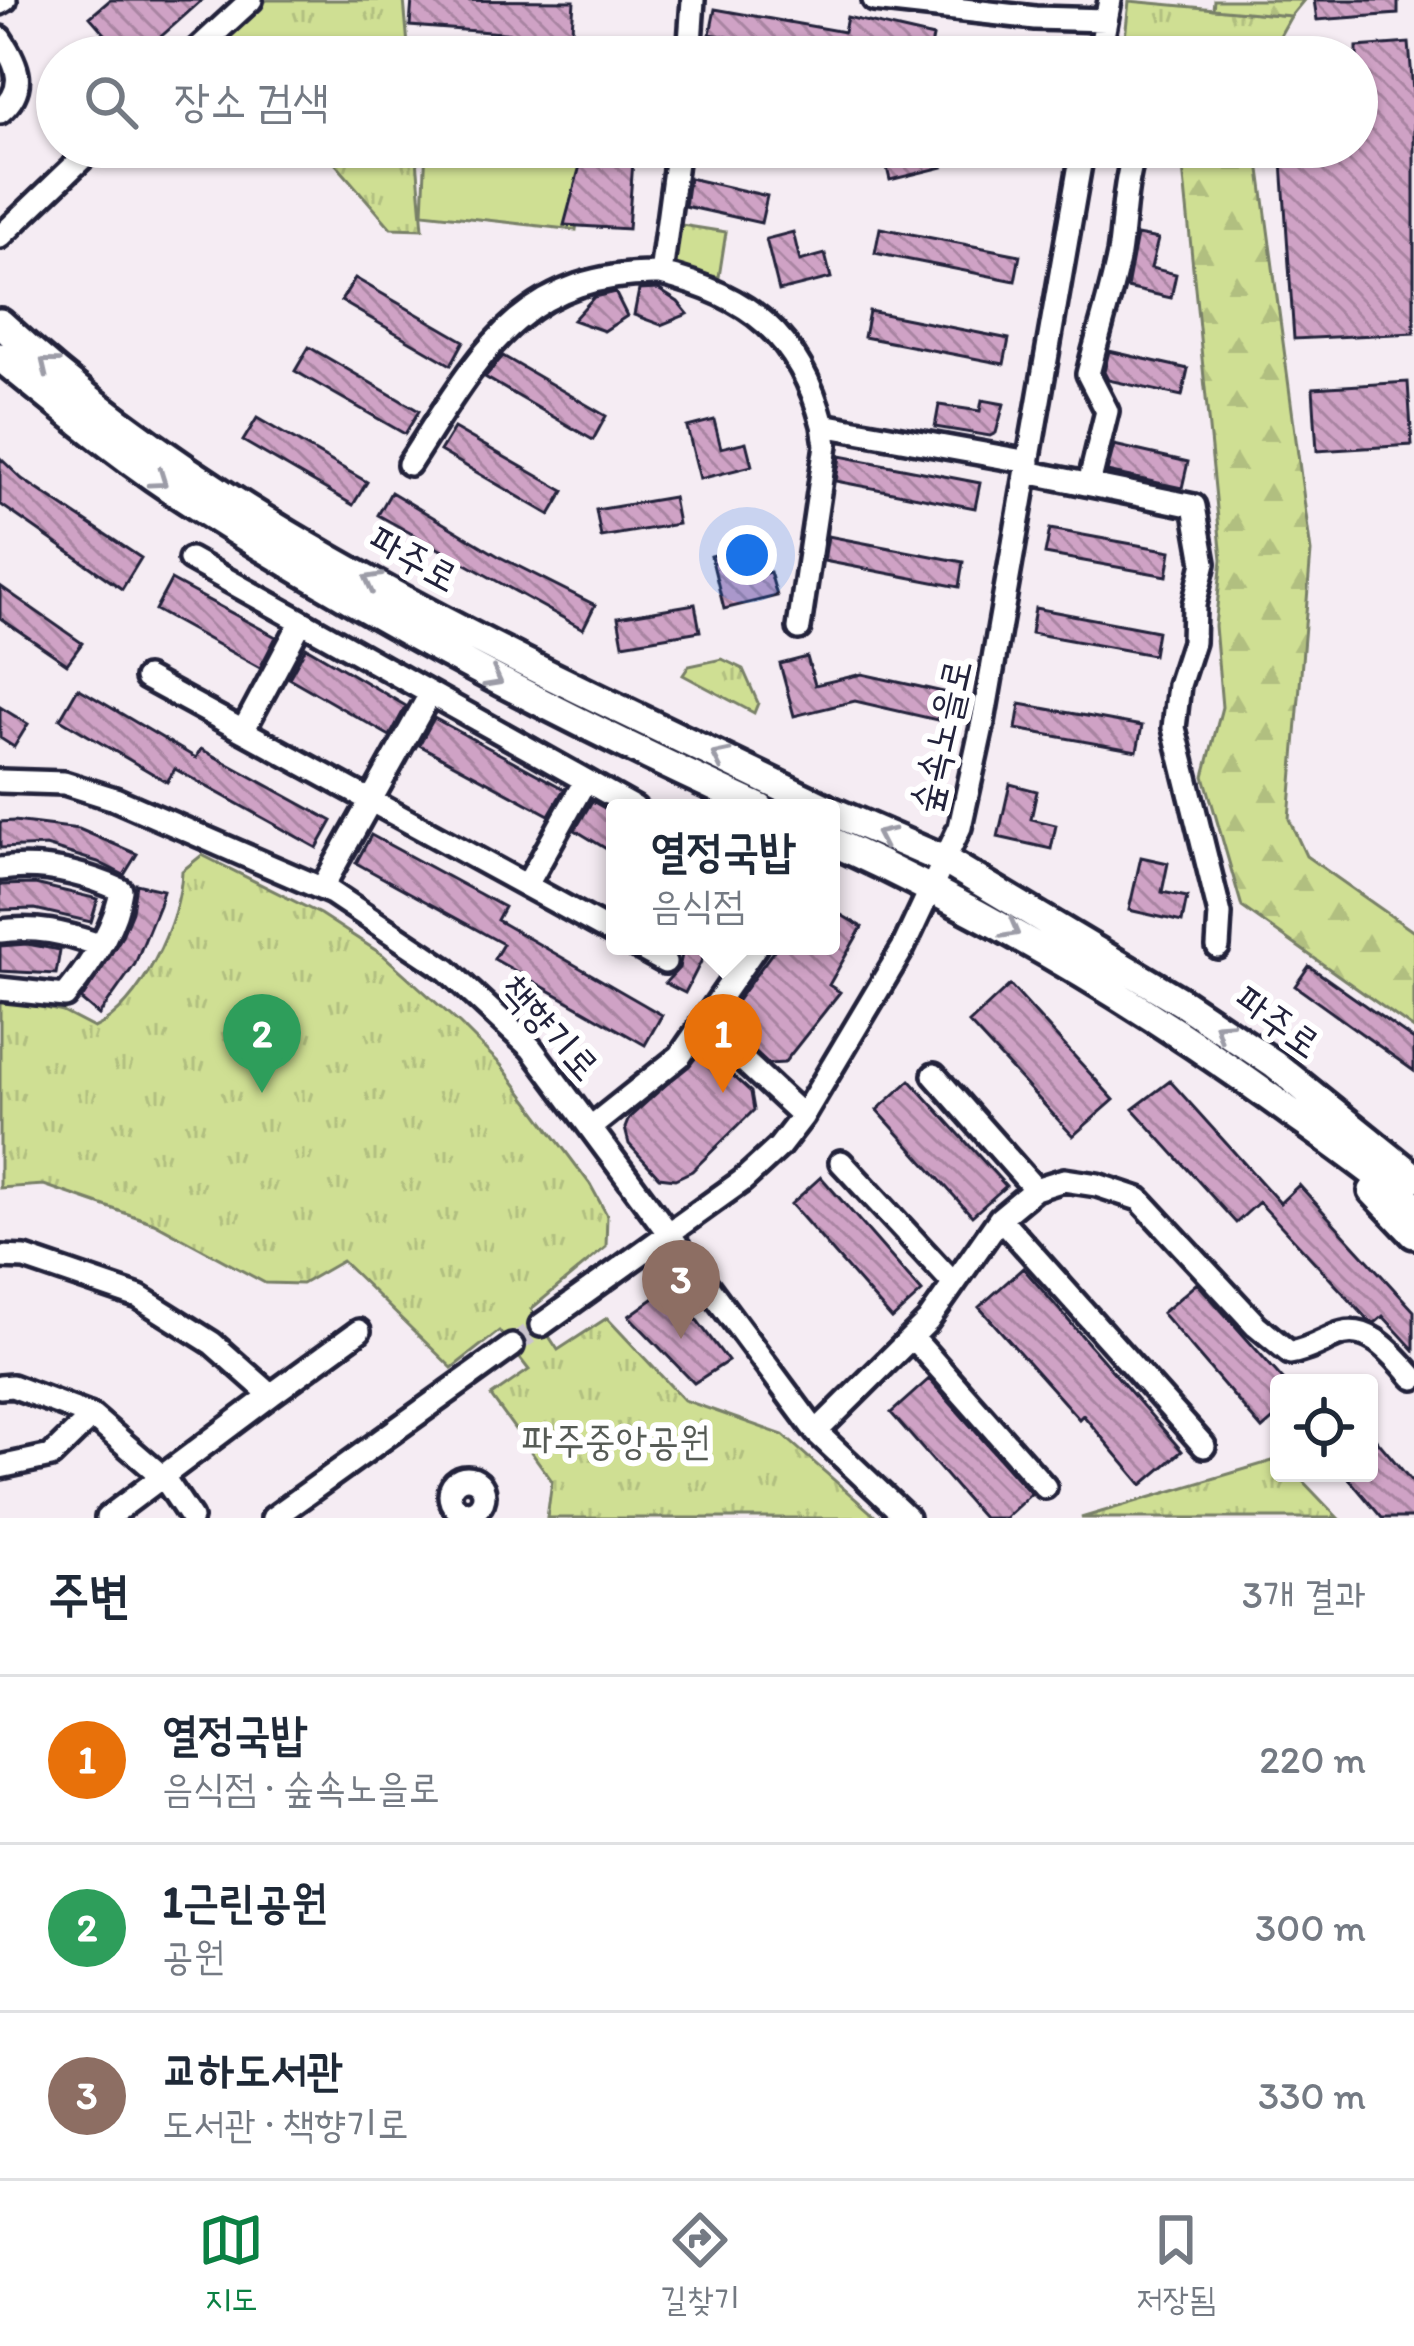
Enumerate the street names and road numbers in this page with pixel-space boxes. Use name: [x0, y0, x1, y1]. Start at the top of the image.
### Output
street label: 파주로: [361, 516, 466, 601]
street label: 숲속노을로: [900, 654, 981, 818]
street label: 책향기로: [491, 965, 610, 1090]
street label: 파주로: [1226, 975, 1330, 1068]

